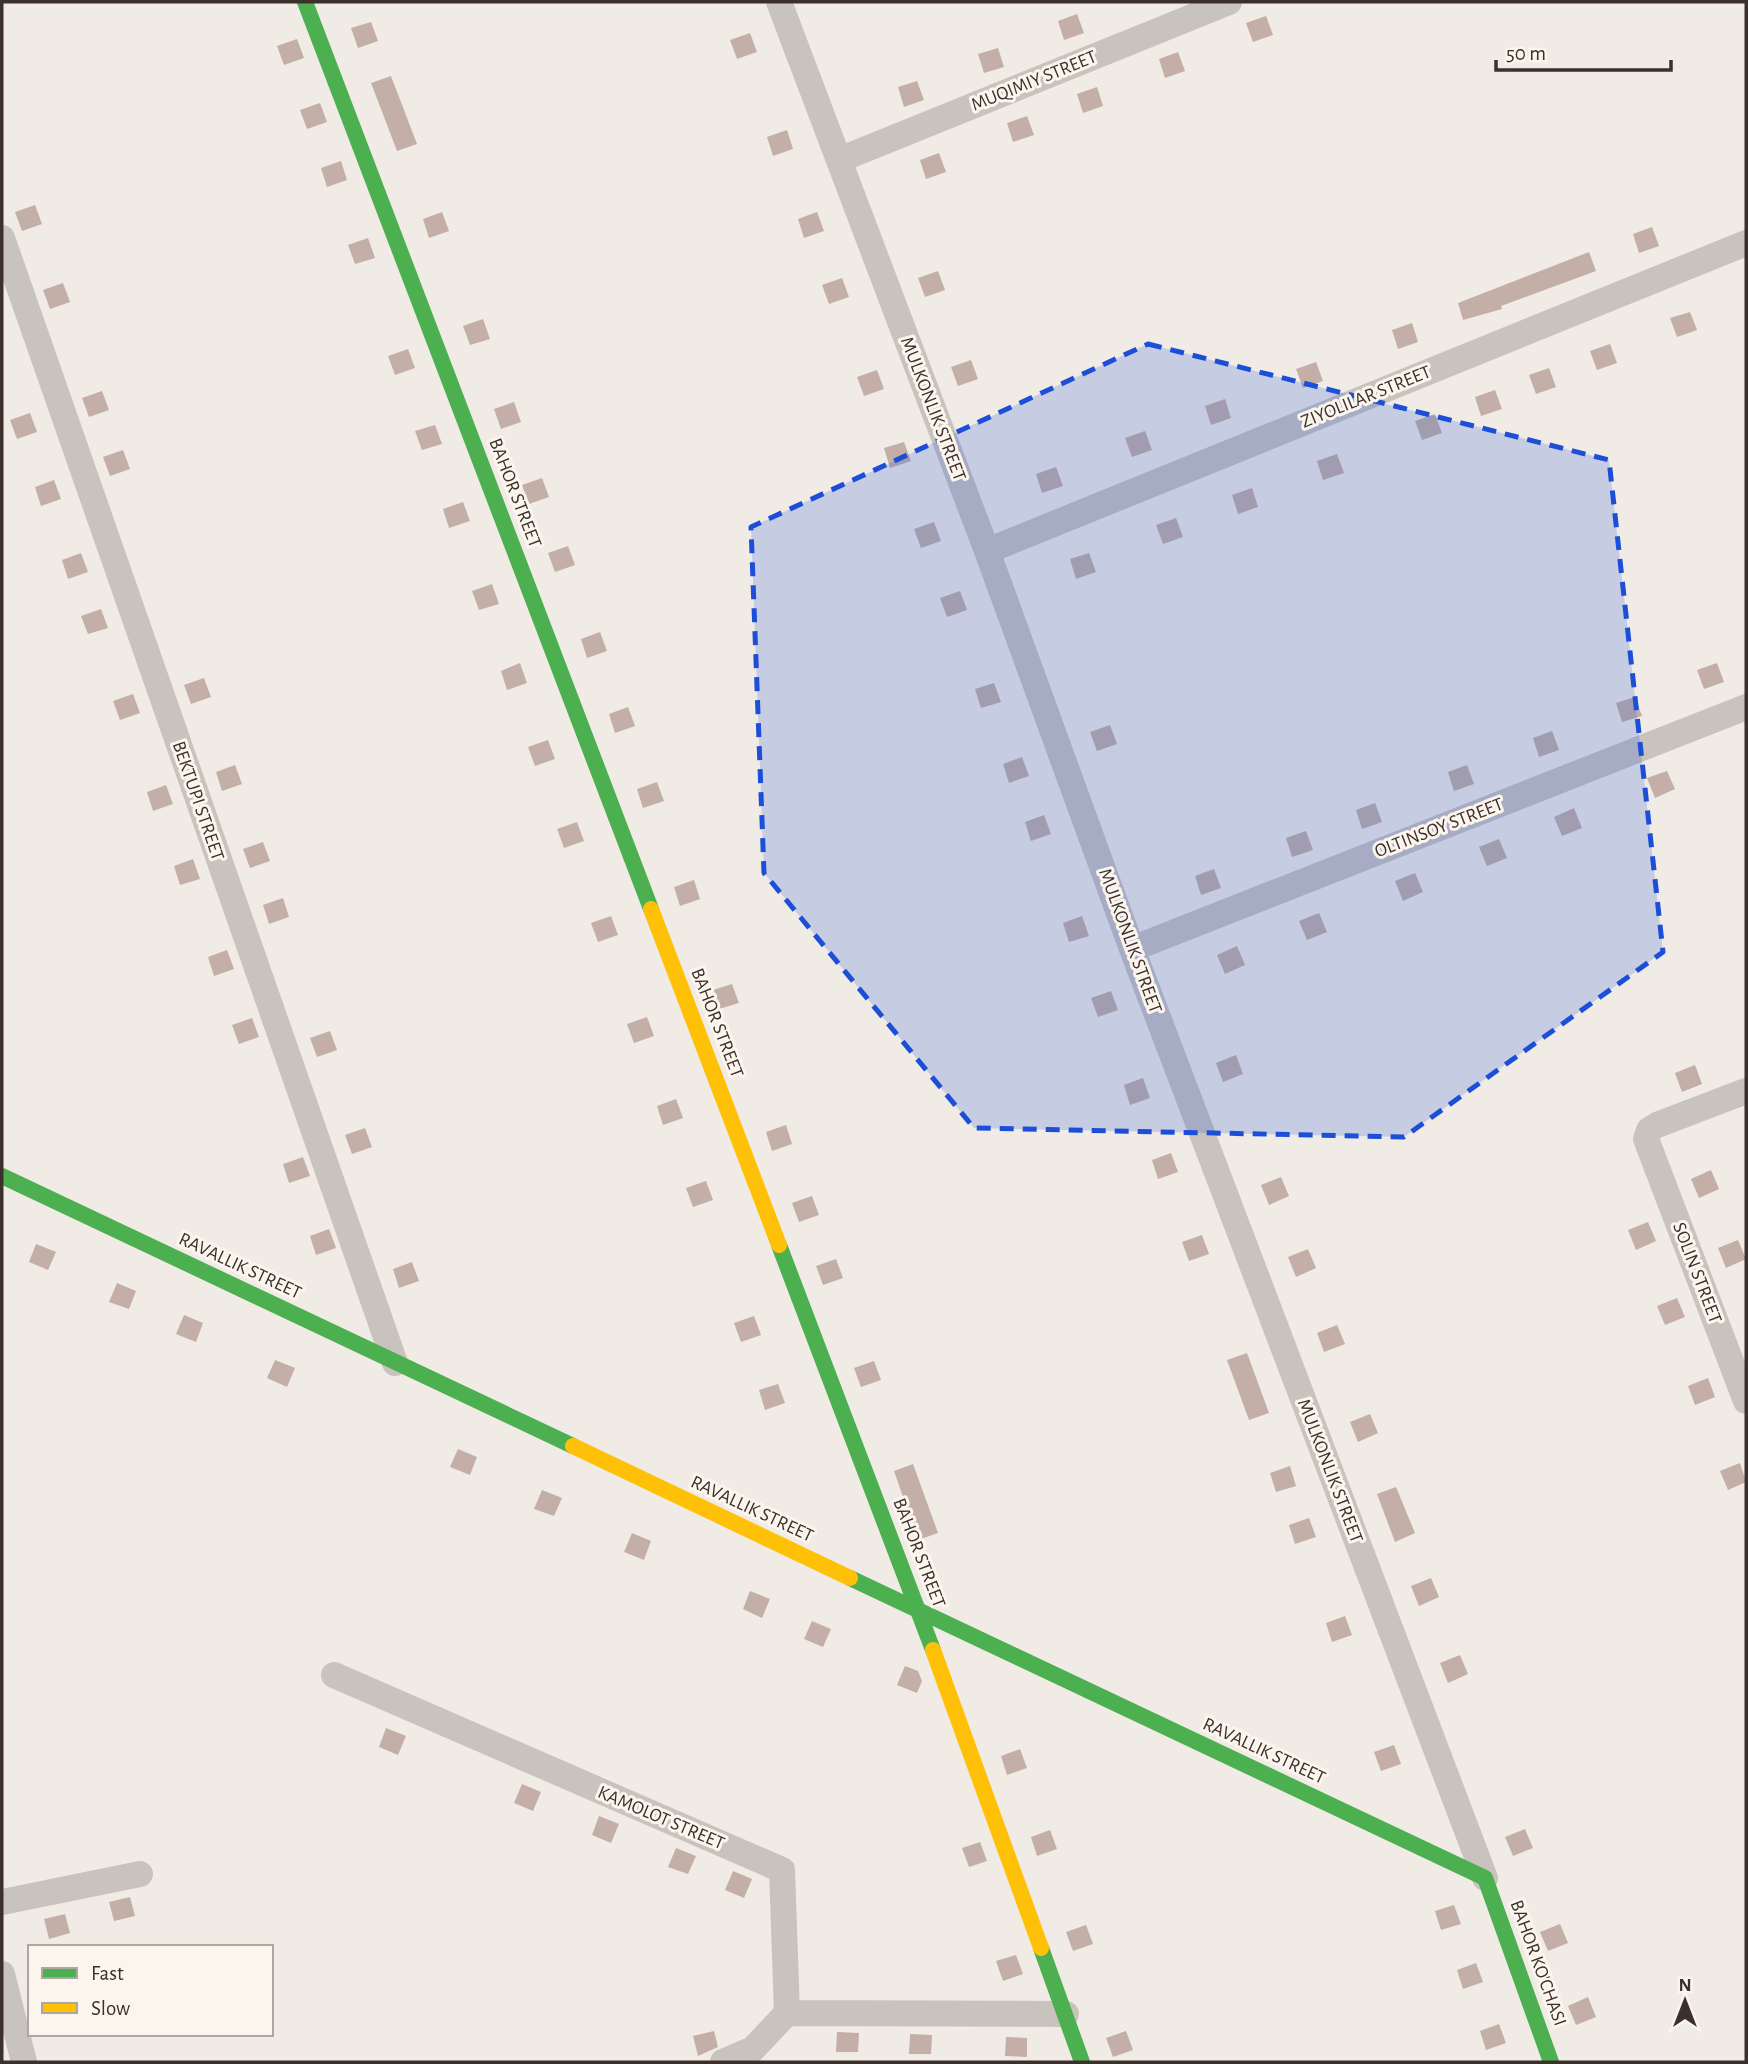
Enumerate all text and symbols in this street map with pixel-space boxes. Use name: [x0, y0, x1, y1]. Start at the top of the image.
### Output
scale bar: [1496, 28, 1671, 72]
text: 50 m: [1506, 43, 1546, 64]
street label: MUQIMIY STREET: [969, 47, 1099, 115]
street label: MULKONLIK STREET: [897, 334, 969, 484]
street label: ZIYOLILAR STREET: [1298, 362, 1434, 432]
street label: BAHOR STREET: [485, 436, 545, 550]
street label: BEKTUPI STREET: [169, 739, 227, 863]
street label: OLTINSOY STREET: [1372, 795, 1506, 861]
street label: MULKONLIK STREET: [1095, 866, 1165, 1016]
street label: BAHOR STREET: [687, 966, 747, 1080]
street label: SOLIN STREET: [1669, 1220, 1725, 1326]
street label: RAVALLIK STREET: [176, 1229, 304, 1303]
street label: MULKONLIK STREET: [1294, 1396, 1366, 1546]
street label: RAVALLIK STREET: [688, 1472, 816, 1546]
street label: BAHOR STREET: [889, 1496, 949, 1610]
street label: RAVALLIK STREET: [1200, 1714, 1328, 1788]
street label: KAMOLOT STREET: [595, 1783, 727, 1853]
street label: BAHOR KO'CHASI: [1506, 1898, 1570, 2028]
legend: [28, 1945, 273, 2036]
text: Fast: [91, 1963, 124, 1984]
north arrow: [1650, 1966, 1720, 2036]
text: N: [1678, 1976, 1692, 1995]
text: Slow: [91, 1998, 130, 2019]

